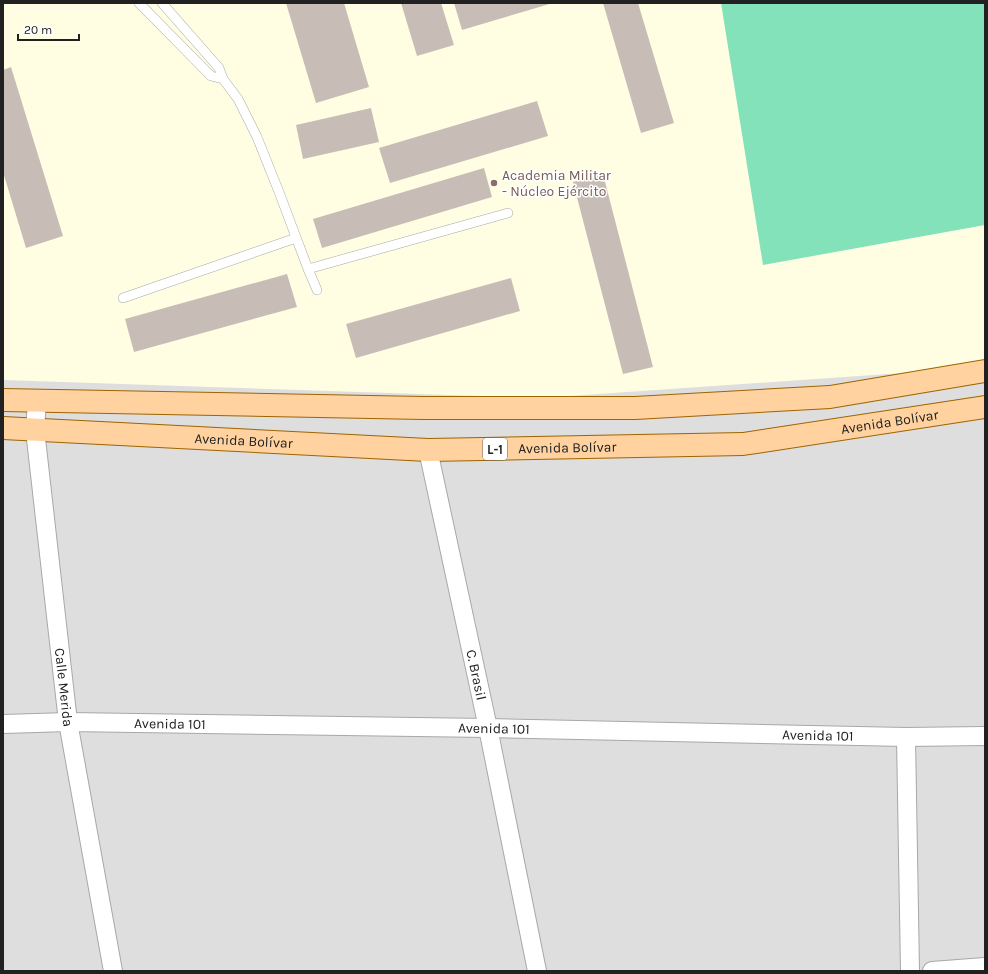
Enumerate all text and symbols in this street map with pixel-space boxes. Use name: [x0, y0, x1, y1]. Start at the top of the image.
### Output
scale bar: [18, 16, 79, 42]
text: 20 m: [24, 23, 52, 37]
place label: Academia Militar - Núcleo Ejército: [502, 167, 612, 200]
marker: Academia Militar - Núcleo Ejército: [489, 178, 499, 188]
street label: Avenida Bolívar: [840, 406, 940, 437]
street label: Avenida Bolívar: [194, 429, 294, 452]
road number: L-1: [483, 438, 507, 460]
street label: Avenida Bolívar: [518, 438, 618, 457]
street label: Calle Merida: [51, 647, 77, 728]
street label: C. Brasil: [463, 648, 490, 702]
street label: Avenida 101: [134, 714, 206, 732]
street label: Avenida 101: [458, 719, 530, 737]
street label: Avenida 101: [782, 726, 854, 744]

